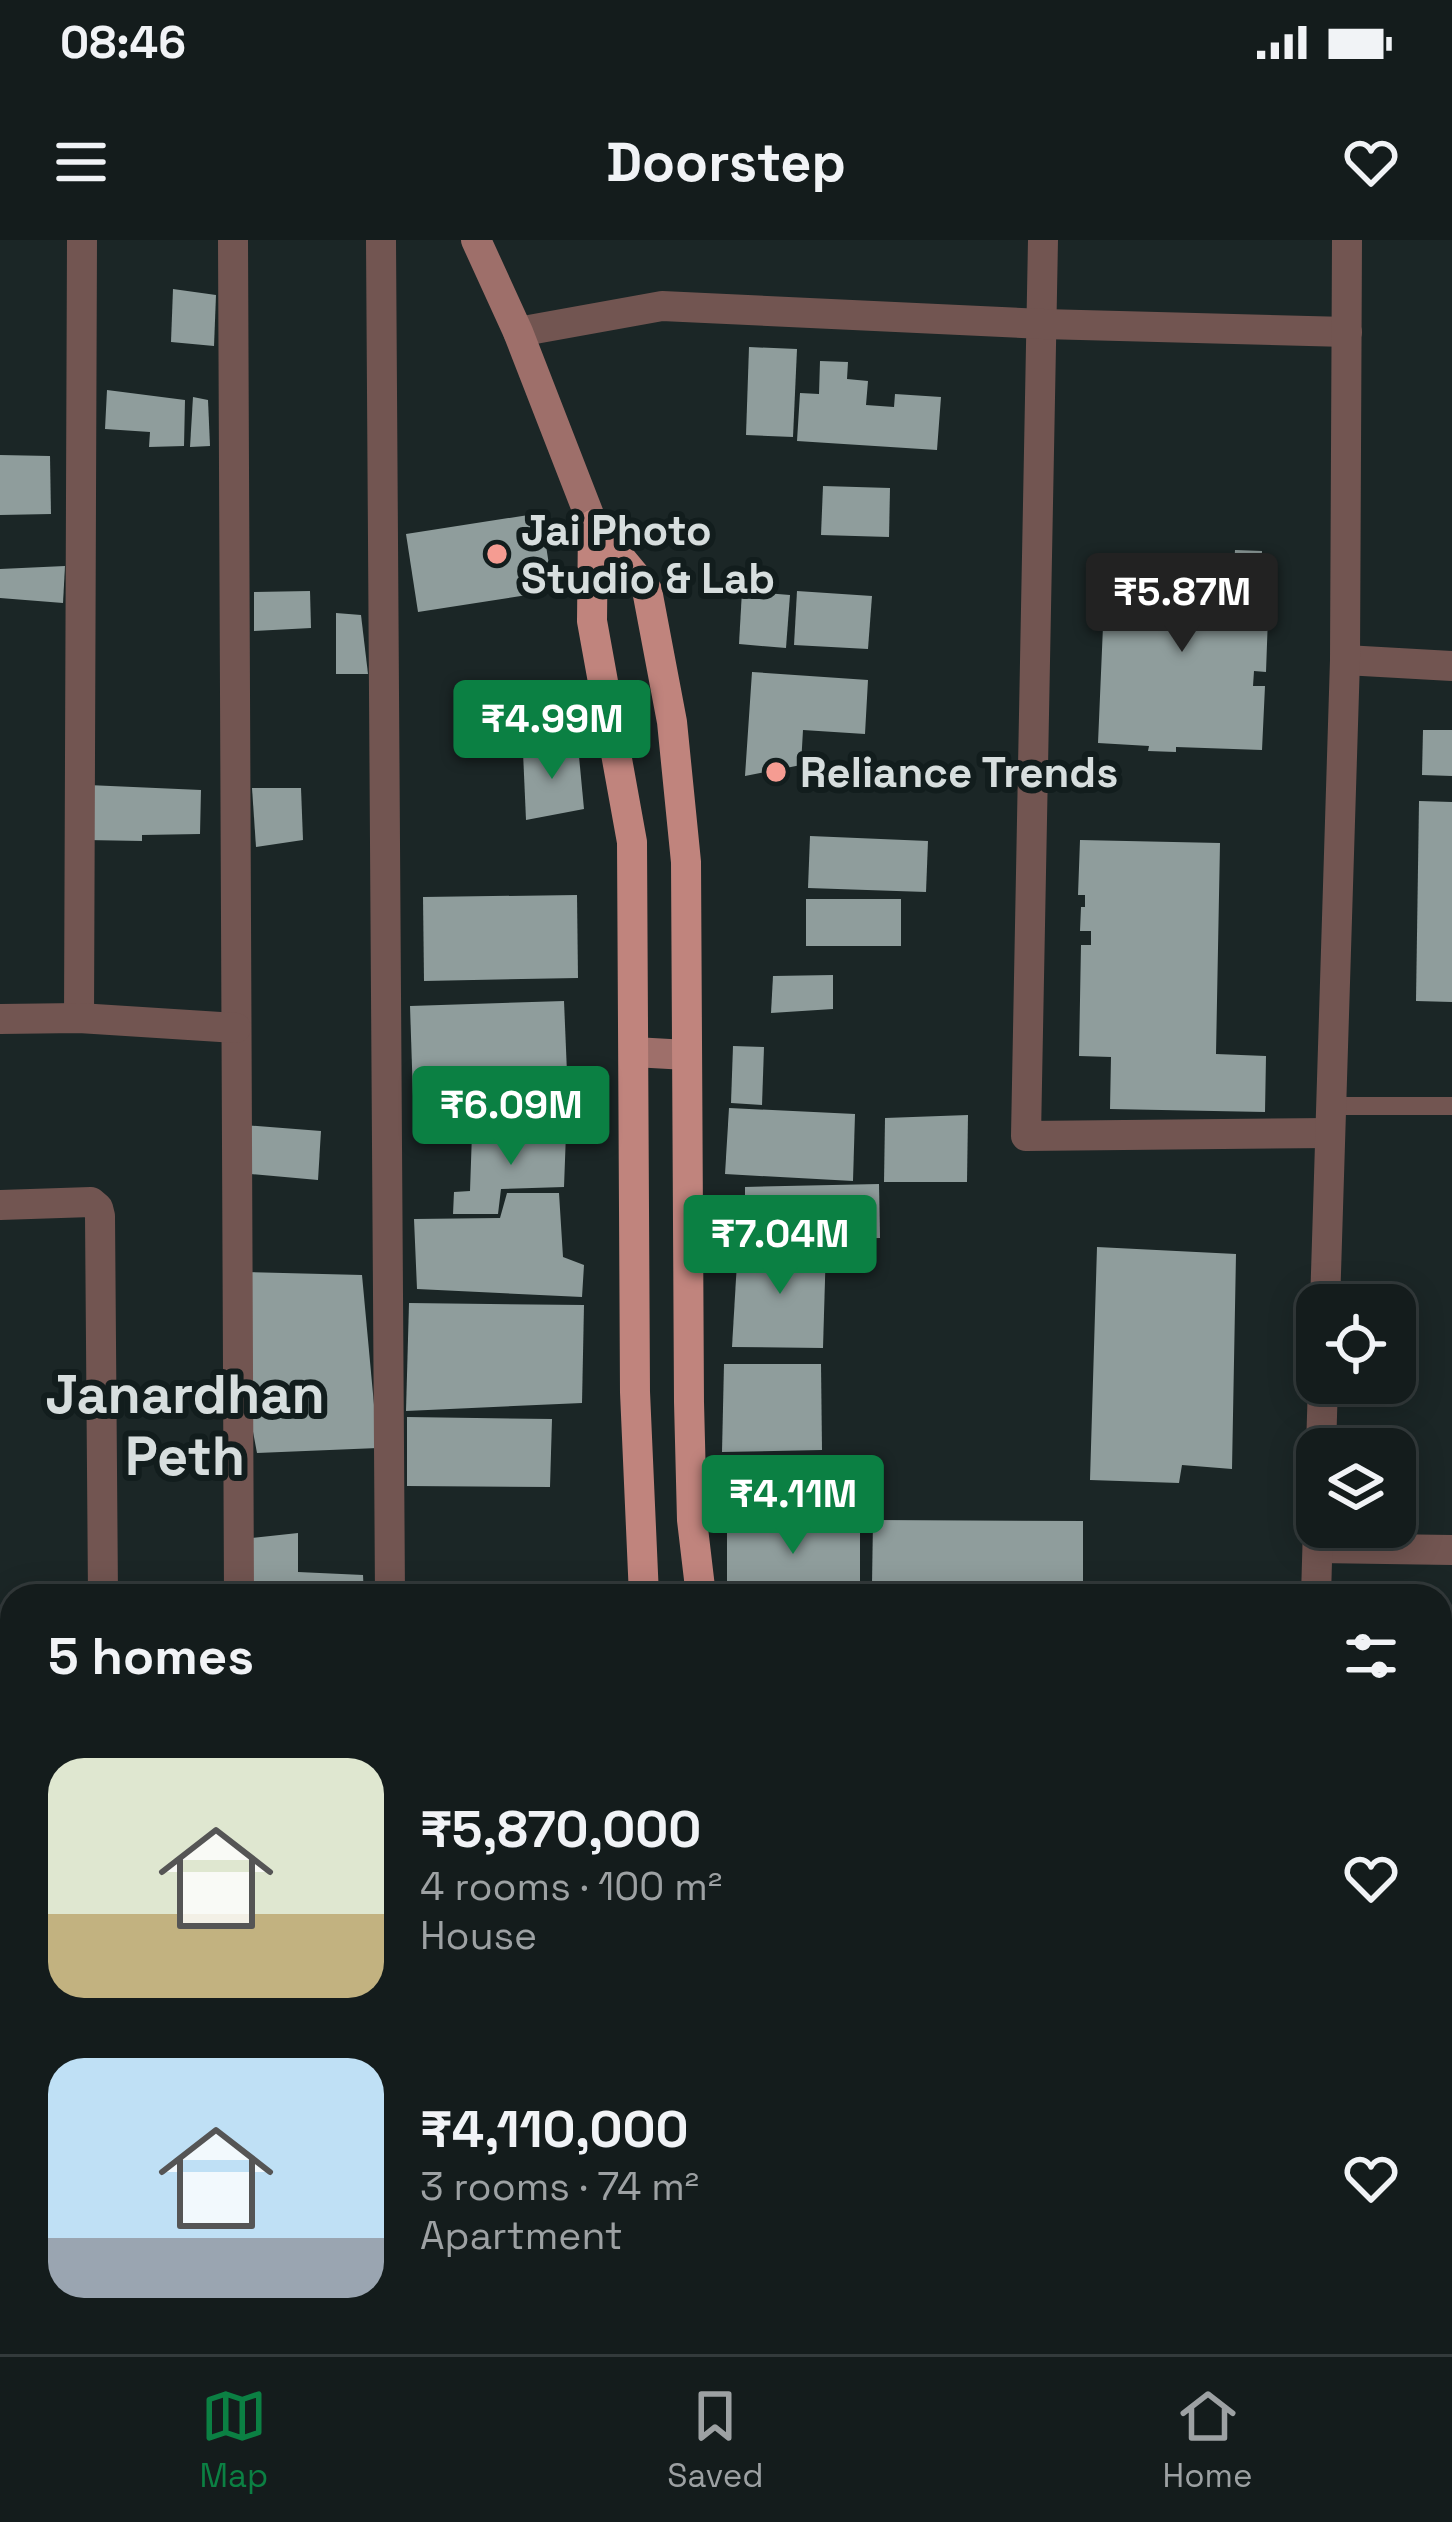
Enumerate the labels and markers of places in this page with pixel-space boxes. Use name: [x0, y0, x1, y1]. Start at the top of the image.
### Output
place label: Jai Photo Studio & Lab: [521, 504, 775, 605]
marker: Jai Photo Studio & Lab: [484, 541, 510, 567]
pin: ₹5.87M: [1084, 553, 1280, 655]
pin: ₹4.99M: [454, 680, 650, 782]
place label: Reliance Trends: [800, 746, 1118, 799]
marker: Reliance Trends: [763, 759, 789, 785]
pin: ₹6.09M: [413, 1066, 609, 1168]
pin: ₹7.04M: [682, 1195, 878, 1297]
pin: ₹4.11M: [695, 1455, 891, 1557]

